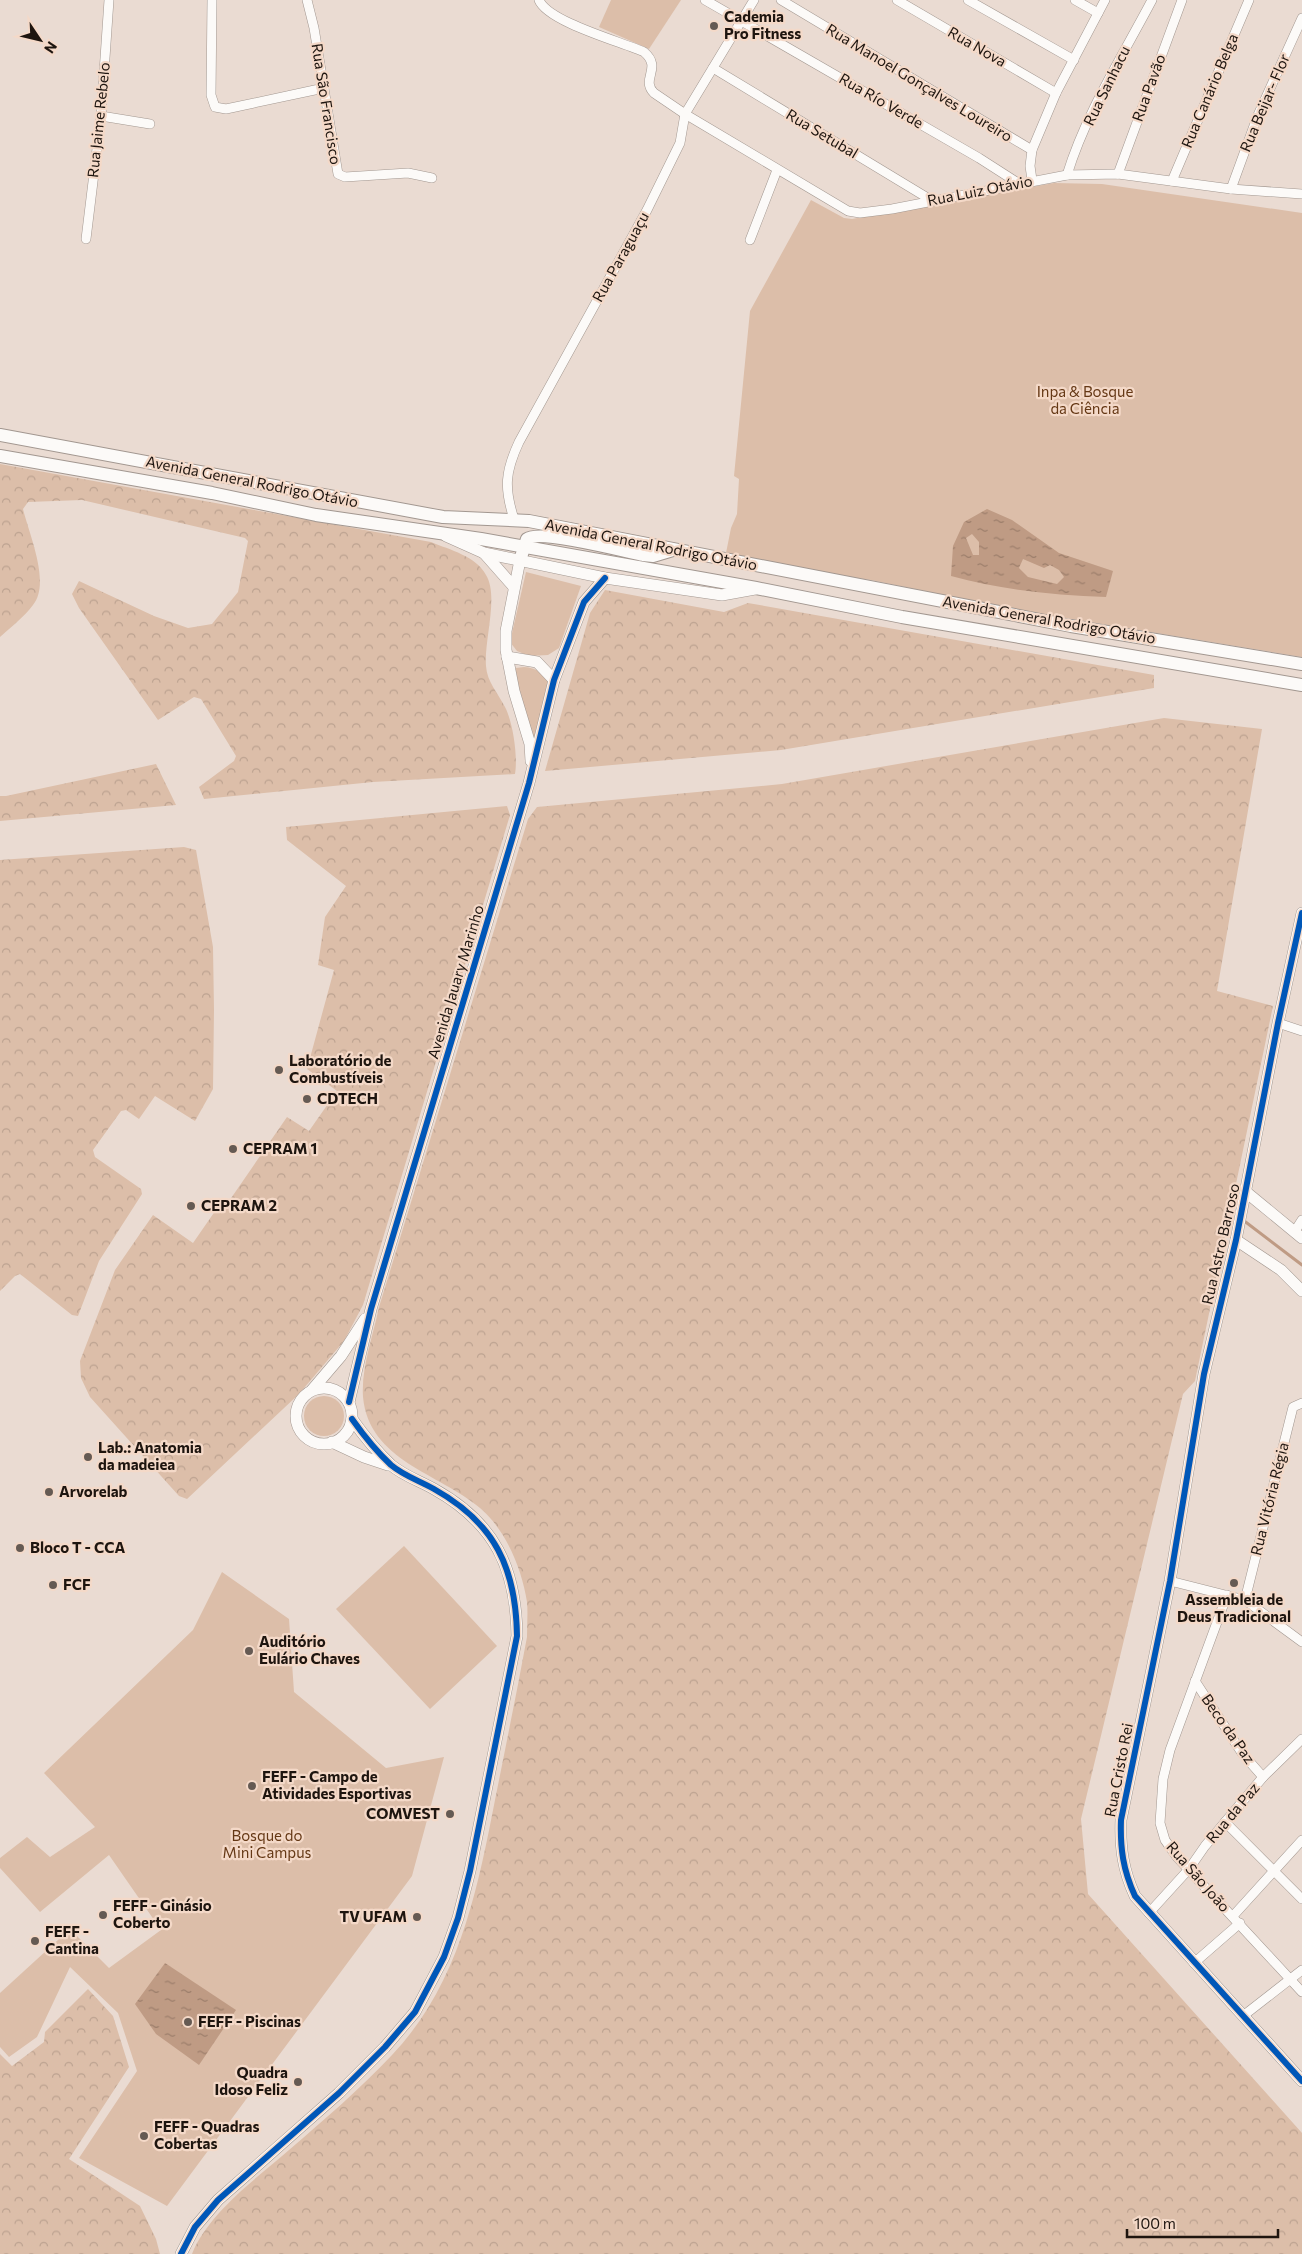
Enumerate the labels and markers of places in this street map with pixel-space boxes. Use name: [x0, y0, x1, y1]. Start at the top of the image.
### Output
place label: Cademia Pro Fitness: [724, 7, 801, 42]
marker: Cademia Pro Fitness: [708, 20, 720, 32]
place label: Laboratório de Combustíveis: [289, 1051, 392, 1086]
marker: Laboratório de Combustíveis: [273, 1064, 285, 1076]
place label: CDTECH: [317, 1089, 378, 1107]
marker: CDTECH: [301, 1093, 313, 1105]
place label: CEPRAM 1: [243, 1139, 317, 1157]
marker: CEPRAM 1: [227, 1143, 239, 1155]
place label: CEPRAM 2: [201, 1196, 277, 1214]
marker: CEPRAM 2: [185, 1200, 197, 1212]
place label: Lab.: Anatomia da madeiea: [98, 1438, 202, 1473]
marker: Lab.: Anatomia da madeiea: [82, 1451, 94, 1463]
place label: Arvorelab: [59, 1482, 128, 1500]
marker: Arvorelab: [43, 1486, 55, 1498]
place label: Bloco T - CCA: [30, 1538, 125, 1556]
marker: Bloco T - CCA: [14, 1542, 26, 1554]
place label: FCF: [63, 1575, 91, 1593]
marker: Assembleia de Deus Tradicional: [1228, 1577, 1240, 1589]
marker: FCF: [47, 1579, 59, 1591]
place label: Assembleia de Deus Tradicional: [1177, 1590, 1291, 1625]
place label: Auditório Eulário Chaves: [259, 1632, 360, 1667]
marker: Auditório Eulário Chaves: [243, 1645, 255, 1657]
place label: FEFF - Campo de Atividades Esportivas: [262, 1767, 412, 1802]
marker: FEFF - Campo de Atividades Esportivas: [246, 1780, 258, 1792]
place label: COMVEST: [366, 1804, 440, 1822]
marker: COMVEST: [444, 1808, 456, 1820]
place label: FEFF - Ginásio Coberto: [113, 1896, 212, 1931]
place label: TV UFAM: [340, 1907, 407, 1925]
marker: FEFF - Ginásio Coberto: [97, 1909, 109, 1921]
marker: TV UFAM: [411, 1911, 423, 1923]
place label: FEFF - Cantina: [45, 1922, 99, 1957]
marker: FEFF - Cantina: [29, 1935, 41, 1947]
place label: FEFF - Piscinas: [198, 2012, 301, 2030]
marker: FEFF - Piscinas: [182, 2016, 194, 2028]
place label: Quadra Idoso Feliz: [214, 2063, 288, 2098]
marker: Quadra Idoso Feliz: [292, 2076, 304, 2088]
place label: FEFF - Quadras Cobertas: [154, 2117, 259, 2152]
marker: FEFF - Quadras Cobertas: [138, 2130, 150, 2142]

